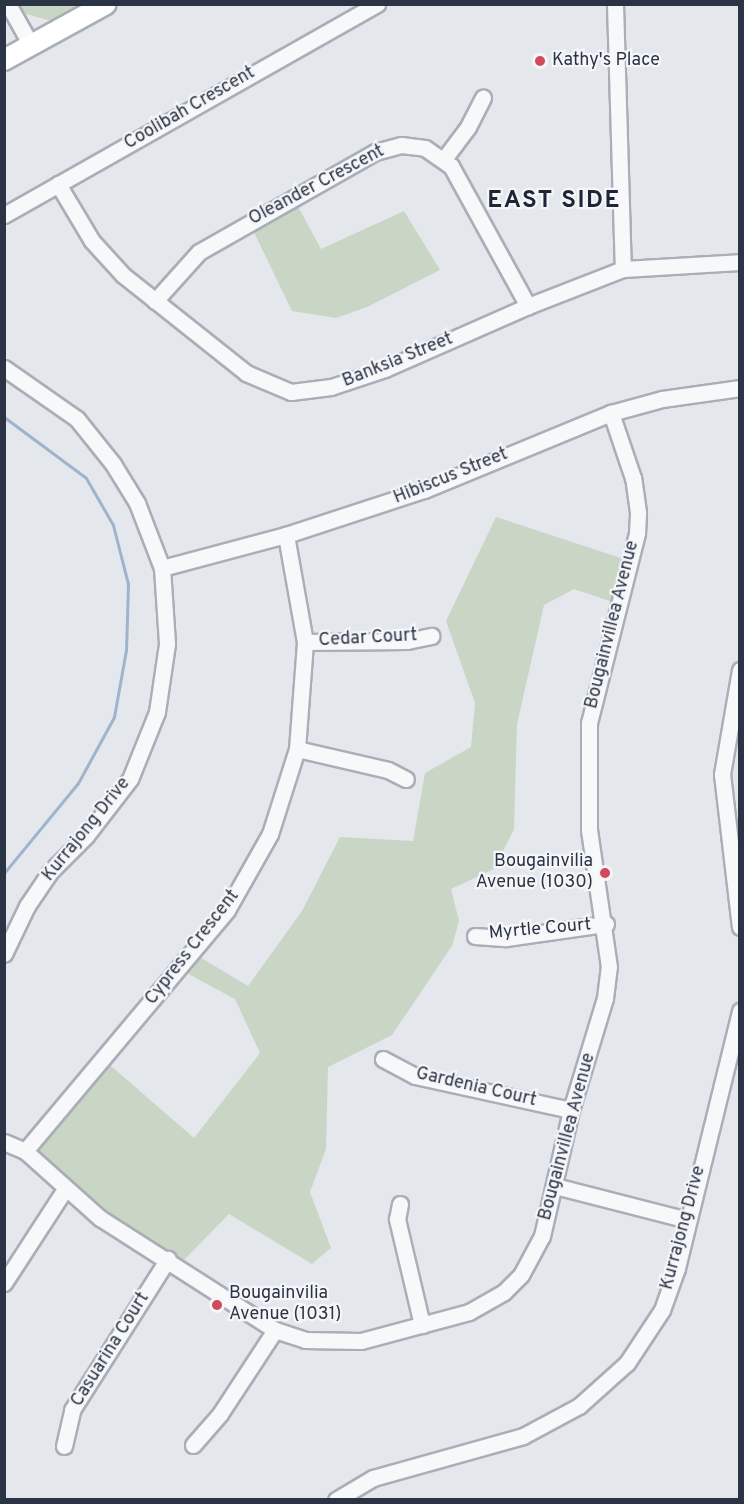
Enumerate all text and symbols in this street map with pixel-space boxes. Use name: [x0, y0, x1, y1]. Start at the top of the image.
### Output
place label: Kathy's Place: [552, 50, 660, 72]
marker: Kathy's Place: [533, 54, 547, 68]
street label: Coolibah Crescent: [121, 63, 259, 155]
street label: Oleander Crescent: [246, 141, 388, 231]
district label: EAST SIDE: [487, 188, 621, 216]
street label: Banksia Street: [340, 329, 456, 393]
street label: Hibiscus Street: [391, 444, 511, 510]
street label: Bougainvillea Avenue: [582, 538, 644, 712]
street label: Cedar Court: [318, 626, 418, 652]
street label: Kurrajong Drive: [38, 774, 136, 886]
place label: Bougainvilia Avenue (1030): [476, 852, 593, 894]
marker: Bougainvilia Avenue (1030): [598, 866, 612, 880]
street label: Cypress Crescent: [141, 886, 245, 1010]
street label: Myrtle Court: [488, 915, 592, 945]
street label: Bougainvillea Avenue: [535, 1051, 601, 1223]
street label: Gardenia Court: [414, 1064, 538, 1112]
street label: Kurrajong Drive: [657, 1164, 711, 1292]
place label: Bougainvilia Avenue (1031): [229, 1284, 342, 1326]
street label: Casuarina Court: [67, 1289, 155, 1411]
marker: Bougainvilia Avenue (1031): [210, 1298, 224, 1312]

